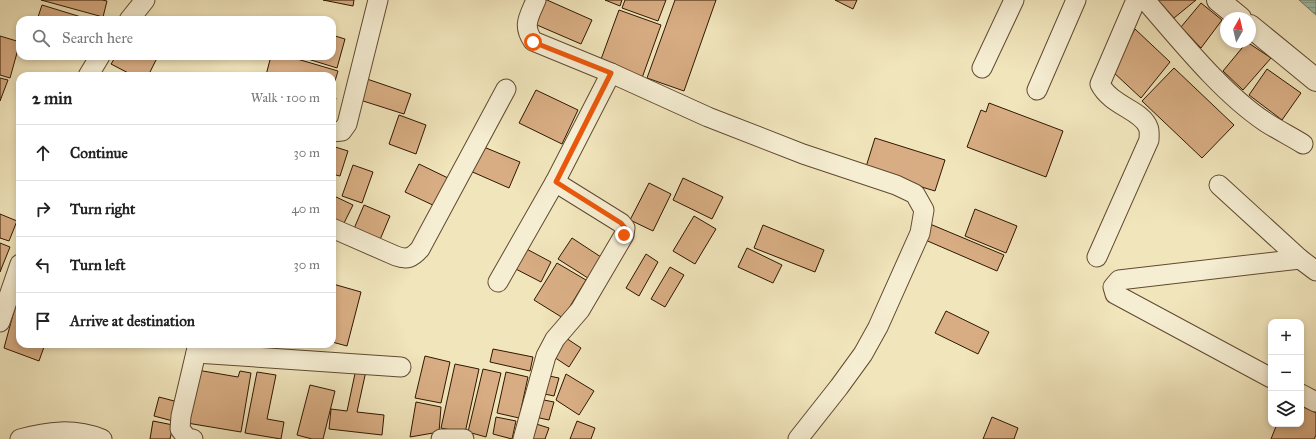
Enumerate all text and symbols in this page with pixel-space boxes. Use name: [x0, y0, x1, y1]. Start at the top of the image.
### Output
north arrow: [1220, 12, 1256, 48]
search box: [16, 16, 336, 60]
icon: search: [30, 27, 52, 49]
text: Search here: [62, 29, 133, 47]
route start: [524, 33, 542, 51]
text: 2 min: [32, 88, 72, 109]
text: Walk · 100 m: [251, 90, 320, 106]
icon: ahead: [32, 142, 54, 164]
text: Continue: [70, 144, 128, 162]
text: 30 m: [294, 145, 320, 161]
icon: right: [32, 198, 54, 220]
text: Turn right: [70, 200, 135, 218]
text: 40 m: [291, 201, 320, 217]
route end: [615, 226, 633, 244]
icon: left: [32, 254, 54, 276]
text: Turn left: [70, 256, 126, 274]
text: 30 m: [294, 257, 320, 273]
icon: arrive: [32, 310, 54, 332]
text: Arrive at destination: [70, 312, 195, 330]
map controls: [1268, 319, 1304, 427]
button: +: [1268, 319, 1304, 355]
button: −: [1268, 355, 1304, 391]
button: layers: [1268, 391, 1304, 427]

